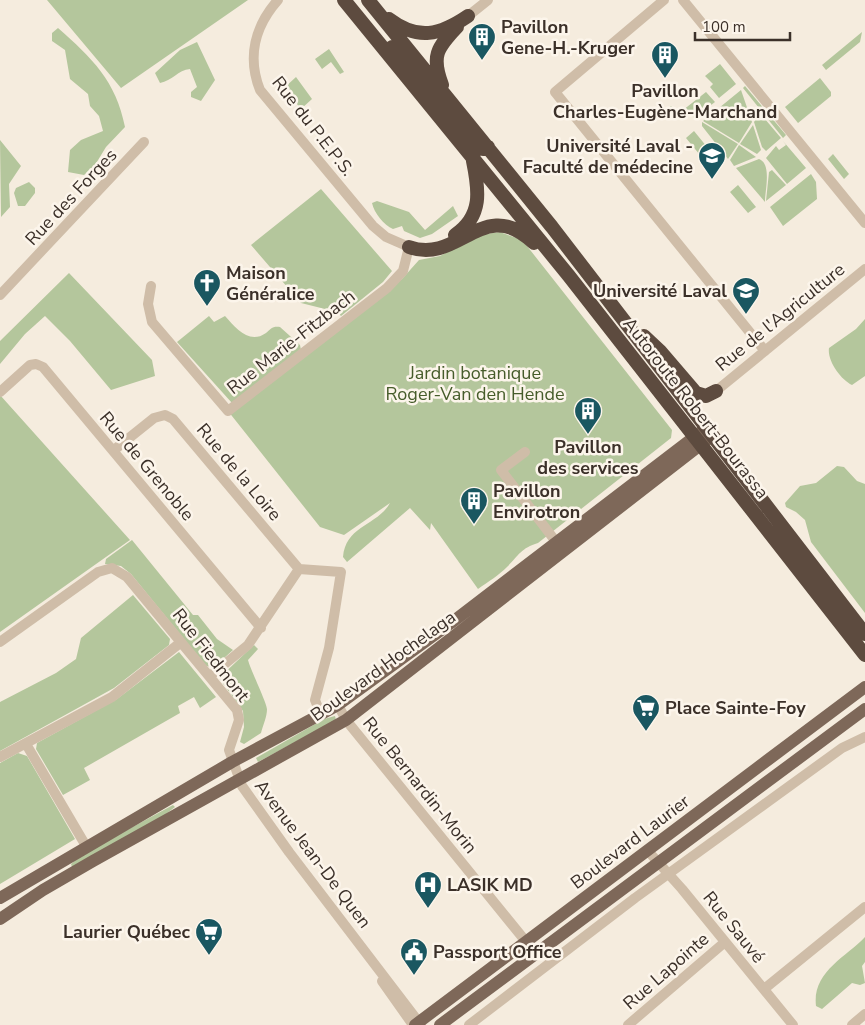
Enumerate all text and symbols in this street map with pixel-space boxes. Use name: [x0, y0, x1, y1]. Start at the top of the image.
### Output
scale bar: [695, 10, 790, 42]
place label: Pavillon Gene-H.-Kruger: [501, 15, 635, 60]
text: 100 m: [702, 17, 746, 37]
building icon: Pavillon Gene-H.-Kruger: [467, 22, 497, 61]
building icon: Pavillon Charles-Eugène-Marchand: [650, 40, 680, 79]
street label: Rue du P.E.P.S.: [266, 71, 360, 181]
place label: Pavillon Charles-Eugène-Marchand: [553, 79, 777, 124]
place label: Université Laval - Faculté de médecine: [523, 134, 693, 179]
school or university icon: Université Laval - Faculté de médecine: [697, 141, 727, 180]
street label: Rue des Forges: [20, 143, 122, 251]
street label: Rue de l'Agriculture: [710, 257, 850, 377]
place label: Maison Généralice: [226, 261, 315, 306]
church icon: Maison Généralice: [192, 268, 222, 307]
school or university icon: Université Laval: [731, 276, 761, 315]
place label: Université Laval: [593, 279, 727, 303]
street label: Rue Marie-Fitzbach: [222, 284, 360, 400]
street label: Autoroute Robert-Bourassa: [618, 312, 774, 504]
park label: Jardin botanique Roger-Van den Hende: [385, 361, 565, 406]
building icon: Pavillon des services: [573, 396, 603, 435]
street label: Rue de Grenoble: [94, 406, 200, 526]
street label: Rue de la Loire: [191, 418, 287, 526]
place label: Pavillon des services: [537, 435, 639, 480]
place label: Pavillon Envirotron: [493, 479, 580, 524]
building icon: Pavillon Envirotron: [459, 486, 489, 525]
street label: Rue Fiedmont: [167, 603, 255, 707]
street label: Boulevard Hochelaga: [306, 605, 460, 727]
supermarket icon: Place Sainte-Foy: [631, 693, 661, 732]
place label: Place Sainte-Foy: [665, 696, 806, 720]
street label: Rue Bernardin-Morin: [357, 712, 483, 858]
street label: Avenue Jean-De Quen: [249, 775, 377, 933]
street label: Boulevard Laurier: [566, 789, 695, 895]
hospital icon: LASIK MD: [413, 870, 443, 909]
place label: LASIK MD: [447, 873, 533, 897]
street label: Rue Sauvé: [698, 886, 770, 968]
supermarket icon: Laurier Québec: [194, 917, 224, 956]
place label: Laurier Québec: [63, 920, 191, 944]
street label: Rue Lapointe: [618, 927, 714, 1015]
public building icon: Passport Office: [399, 937, 429, 976]
place label: Passport Office: [433, 940, 562, 964]

